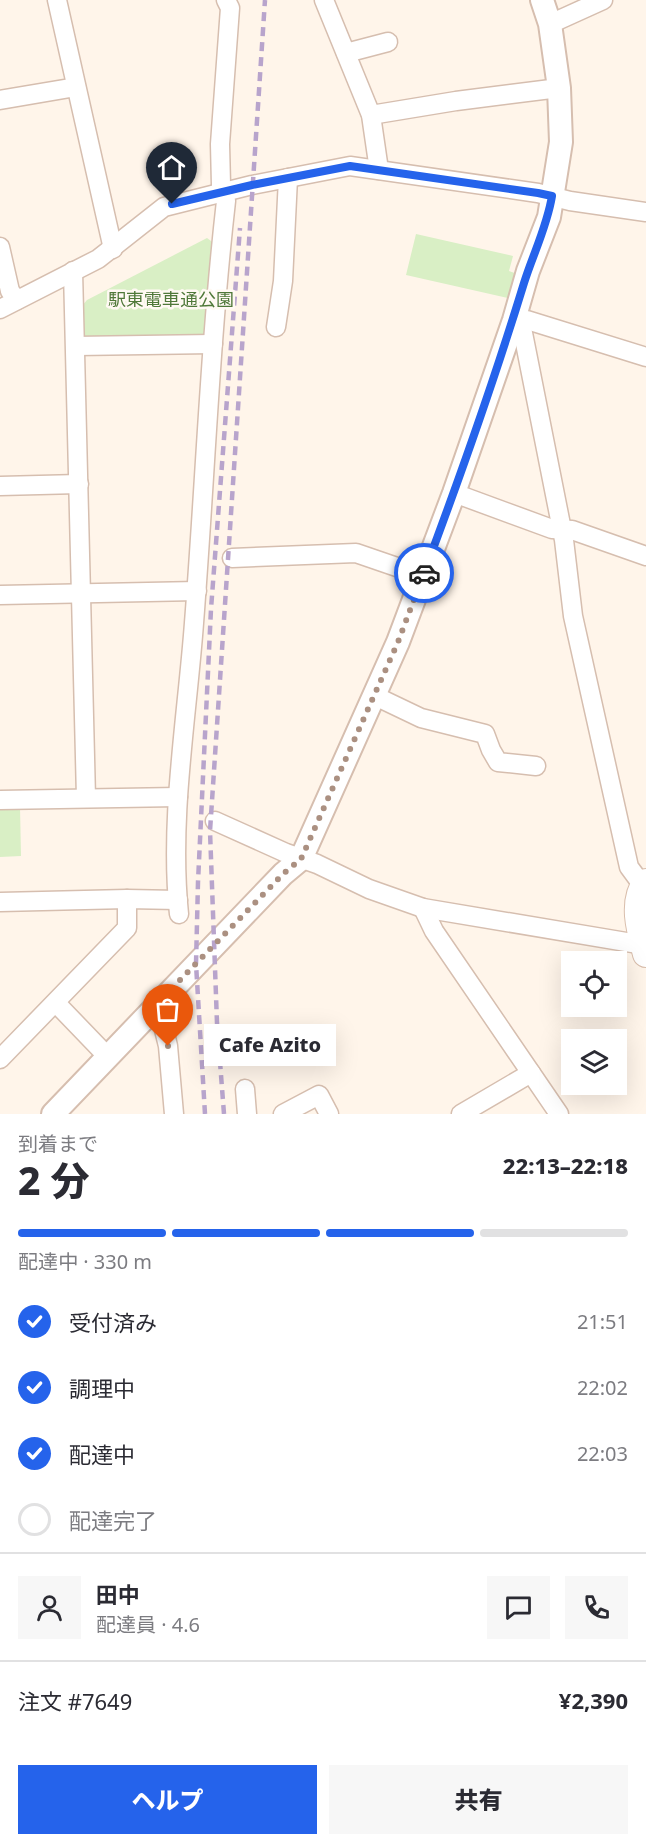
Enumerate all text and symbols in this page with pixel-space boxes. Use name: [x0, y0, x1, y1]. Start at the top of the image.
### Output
pin: [146, 142, 197, 204]
icon: home: [155, 151, 188, 184]
park label: 駅東電車通公園: [108, 287, 234, 311]
courier: [394, 543, 454, 603]
icon: car: [408, 557, 441, 590]
map controls: [561, 951, 627, 1095]
button: locate: [561, 951, 627, 1017]
pin: [142, 984, 193, 1046]
icon: bag: [151, 993, 184, 1026]
callout: Cafe Azito: [204, 1025, 336, 1067]
button: layers: [561, 1029, 627, 1095]
text: Cafe Azito: [219, 1031, 321, 1058]
text: 到着まで: [18, 1130, 98, 1157]
text: 22:13–22:18: [503, 1150, 628, 1180]
text: 2 分: [18, 1153, 90, 1206]
text: 配達中 · 330 m: [18, 1248, 152, 1275]
icon: check: [18, 1305, 51, 1338]
text: 受付済み: [69, 1307, 157, 1337]
text: 21:51: [577, 1308, 628, 1335]
icon: check: [18, 1371, 51, 1404]
text: 調理中: [69, 1373, 135, 1403]
text: 22:02: [577, 1374, 628, 1401]
icon: check: [18, 1437, 51, 1470]
text: 配達中: [69, 1439, 135, 1469]
text: 22:03: [577, 1440, 628, 1467]
text: 配達完了: [69, 1505, 157, 1535]
button: person: [18, 1576, 81, 1639]
button: chat: [487, 1576, 550, 1639]
button: phone: [565, 1576, 628, 1639]
text: 田中: [96, 1579, 140, 1609]
text: 配達員 · 4.6: [96, 1611, 200, 1638]
text: ¥2,390: [559, 1685, 628, 1715]
text: 注文 #7649: [18, 1686, 132, 1716]
button: ヘルプ: [18, 1765, 317, 1834]
button: 共有: [329, 1765, 628, 1834]

